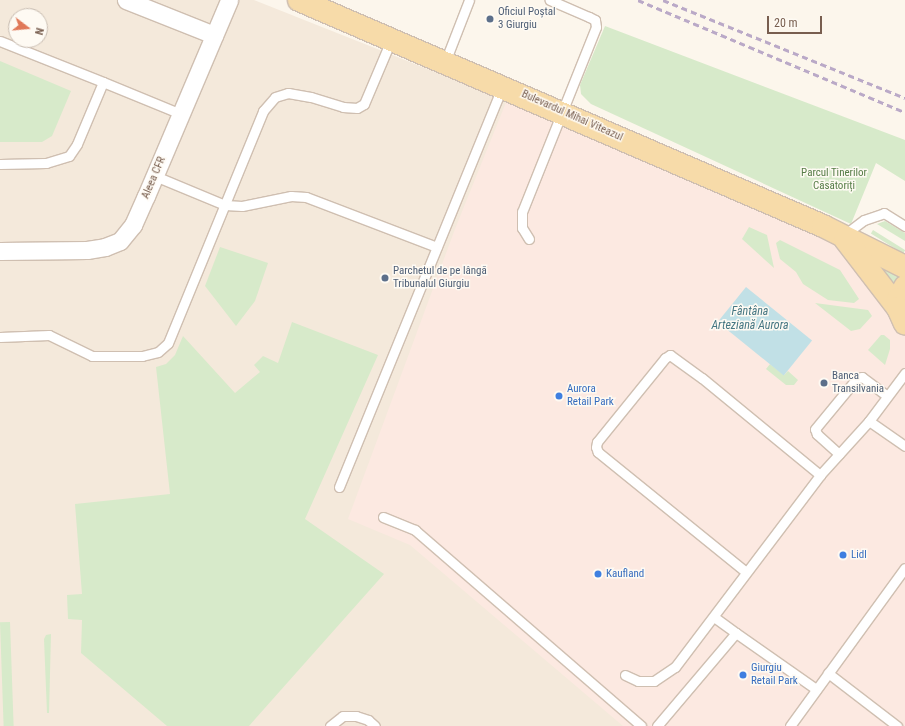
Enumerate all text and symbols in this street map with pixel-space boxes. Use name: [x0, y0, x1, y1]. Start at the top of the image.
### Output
place label: Oficiul Poștal 3 Giurgiu: [498, 6, 556, 32]
north arrow: [8, 8, 48, 48]
scale bar: [769, 8, 824, 34]
marker: Oficiul Poștal 3 Giurgiu: [485, 14, 495, 24]
text: 20 m: [774, 16, 798, 30]
text: N: [32, 26, 46, 36]
street label: Bulevardul Mihai Viteazul: [519, 88, 625, 144]
street label: Aleea CFR: [139, 155, 169, 201]
park label: Parcul Tinerilor Căsătoriți: [801, 167, 867, 193]
place label: Parchetul de pe lângă Tribunalul Giurgiu: [393, 265, 487, 291]
marker: Parchetul de pe lângă Tribunalul Giurgiu: [380, 273, 390, 283]
water label: Fântâna Arteziană Aurora: [711, 305, 789, 333]
place label: Banca Transilvania: [832, 370, 884, 396]
marker: Banca Transilvania: [819, 378, 829, 388]
place label: Aurora Retail Park: [567, 383, 614, 409]
marker: Aurora Retail Park: [554, 391, 564, 401]
place label: Lidl: [851, 548, 867, 562]
marker: Lidl: [838, 550, 848, 560]
place label: Kaufland: [606, 567, 644, 581]
marker: Kaufland: [593, 569, 603, 579]
place label: Giurgiu Retail Park: [751, 662, 798, 688]
marker: Giurgiu Retail Park: [738, 670, 748, 680]

